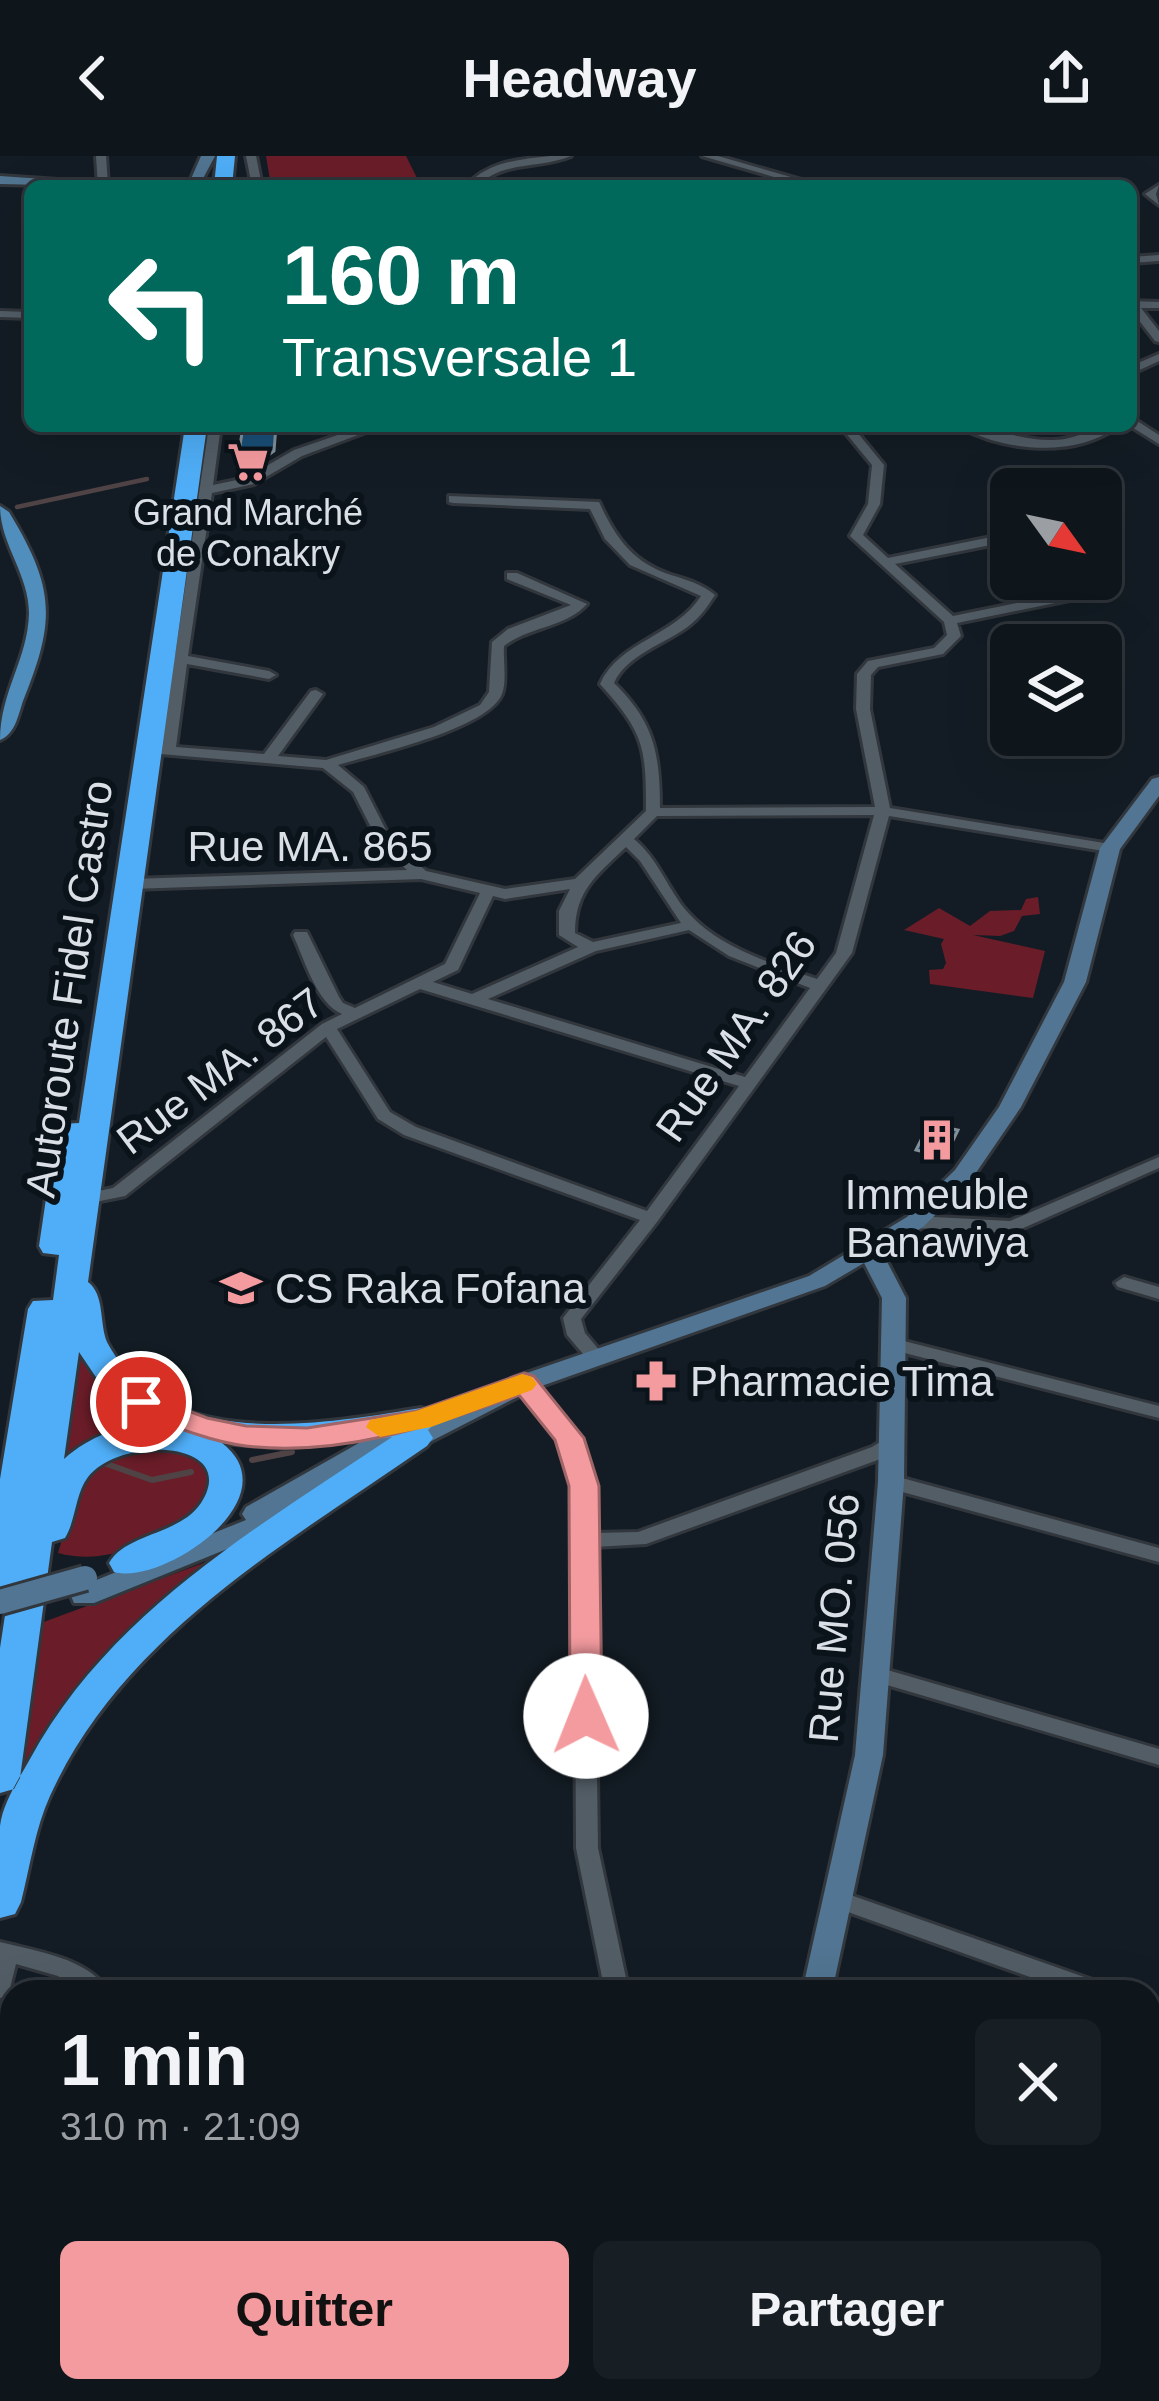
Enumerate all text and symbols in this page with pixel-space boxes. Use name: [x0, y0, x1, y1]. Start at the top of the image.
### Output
icon: back: [60, 45, 126, 111]
icon: share: [1033, 45, 1099, 111]
text: Headway: [462, 48, 697, 108]
icon: left: [84, 228, 240, 384]
text: 160 m: [282, 228, 520, 322]
text: Transversale 1: [282, 327, 637, 387]
supermarket icon: Grand Marché de Conakry: [225, 439, 271, 485]
north arrow: [990, 468, 1122, 600]
map controls: [990, 468, 1122, 756]
place label: Grand Marché de Conakry: [133, 492, 363, 574]
button: layers: [990, 624, 1122, 756]
street label: Autoroute Fidel Castro: [16, 778, 122, 1200]
street label: Rue MA. 865: [187, 823, 433, 870]
street label: Rue MA. 826: [646, 922, 826, 1150]
street label: Rue MA. 867: [108, 978, 332, 1164]
building icon: Immeuble Banawiya: [914, 1117, 960, 1163]
place label: Immeuble Banawiya: [845, 1171, 1029, 1266]
school or university icon: CS Raka Fofana: [218, 1265, 264, 1311]
place label: CS Raka Fofana: [275, 1265, 586, 1312]
pin: [90, 1351, 192, 1453]
pharmacy icon: Pharmacie Tima: [633, 1358, 679, 1404]
place label: Pharmacie Tima: [690, 1358, 994, 1405]
icon: arrive: [108, 1369, 174, 1435]
street label: Rue MO. 056: [800, 1492, 868, 1744]
position arrow: [523, 1653, 649, 1779]
button: close: [975, 2019, 1101, 2145]
text: 1 min: [60, 2020, 248, 2100]
text: 310 m · 21:09: [60, 2105, 301, 2148]
button: Quitter: [60, 2241, 569, 2379]
button: Partager: [593, 2241, 1101, 2379]

